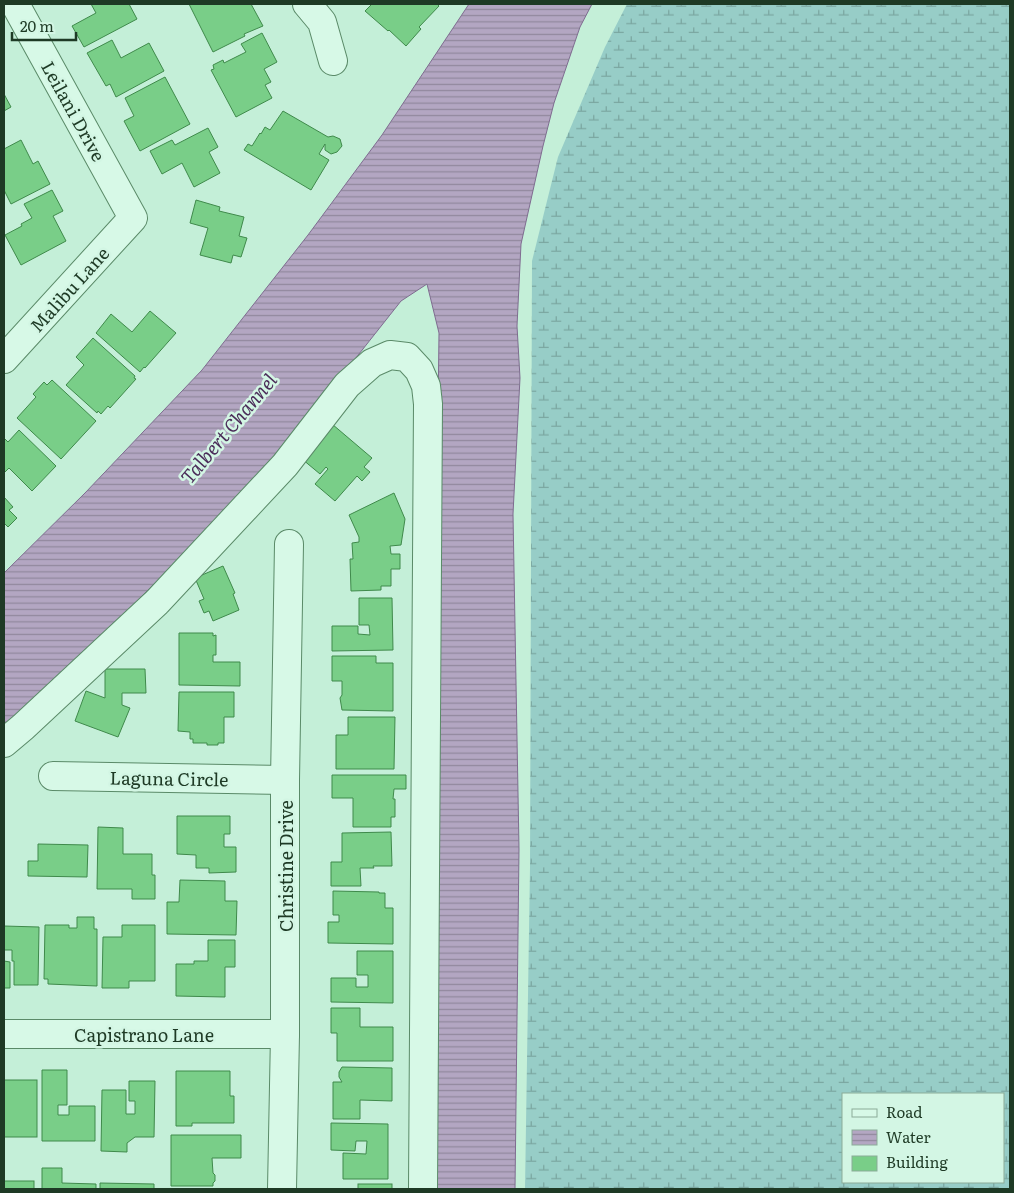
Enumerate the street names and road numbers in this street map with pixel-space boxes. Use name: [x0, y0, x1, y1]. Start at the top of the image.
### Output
street label: Leilani Drive: [35, 56, 113, 166]
street label: Malibu Lane: [23, 240, 115, 338]
street label: Laguna Circle: [109, 763, 229, 793]
street label: Christine Drive: [272, 800, 299, 932]
street label: Capistrano Lane: [74, 1021, 214, 1048]

